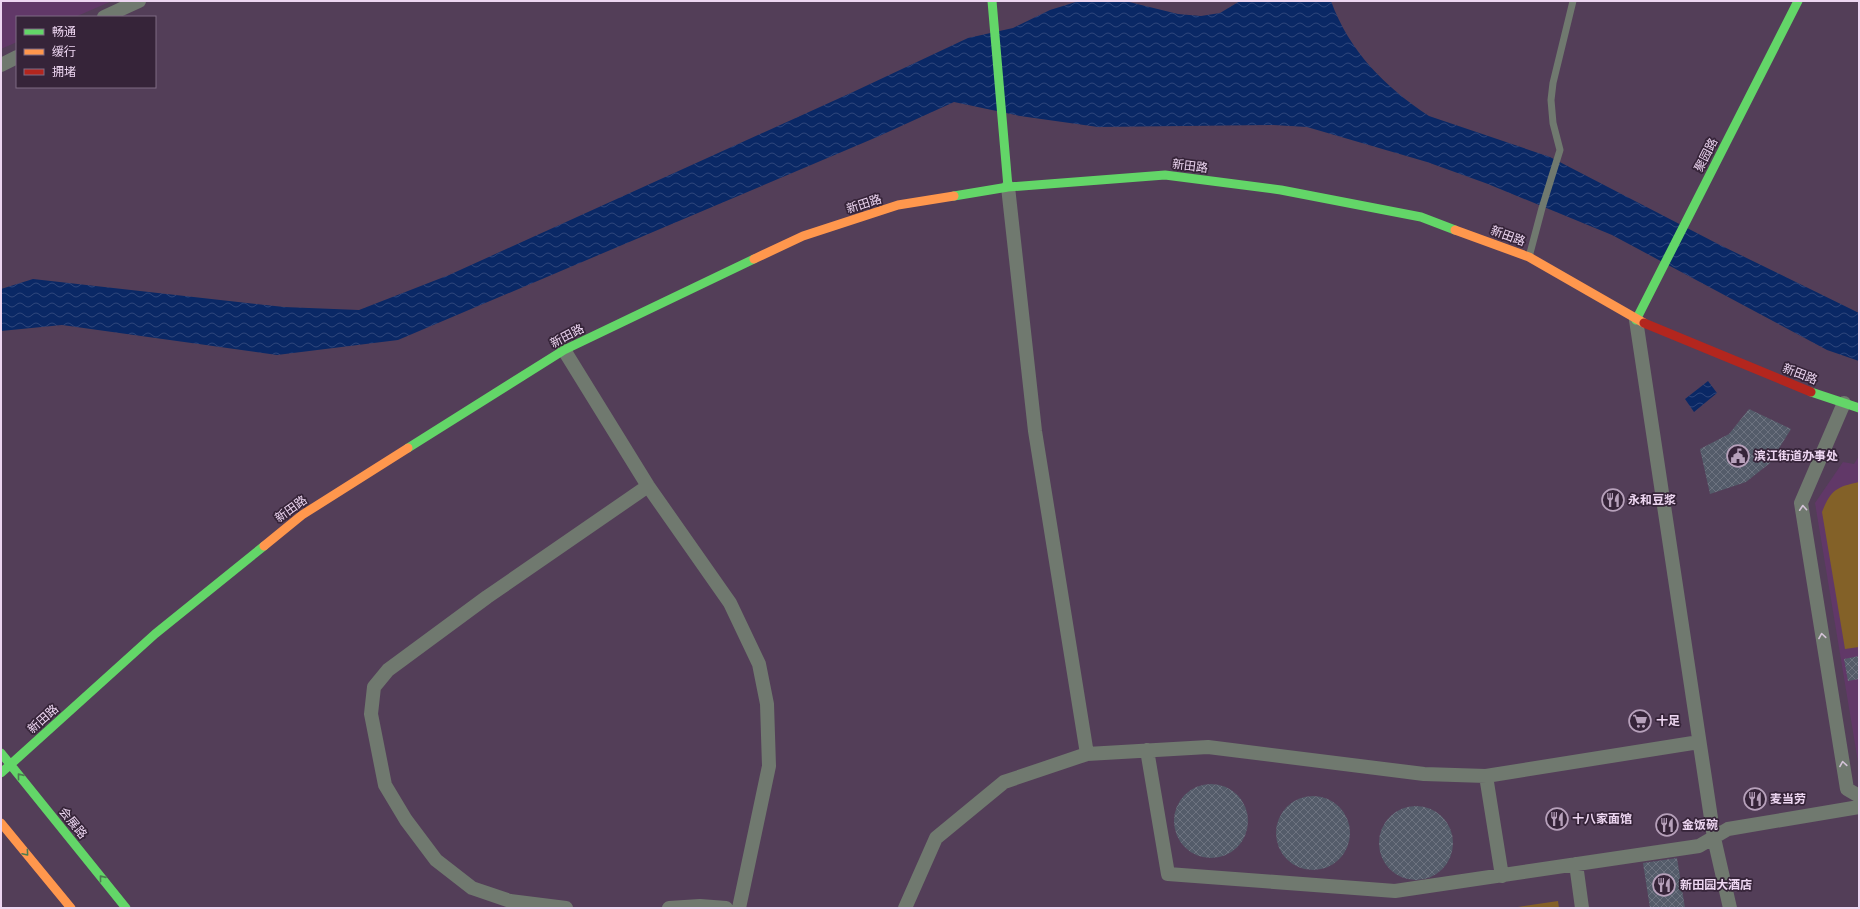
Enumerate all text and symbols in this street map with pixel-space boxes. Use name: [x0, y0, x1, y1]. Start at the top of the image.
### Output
legend: [16, 16, 156, 88]
text: 畅通: [52, 25, 76, 39]
text: 缓行: [52, 45, 76, 59]
text: 拥堵: [52, 65, 76, 79]
street label: 聚园路: [1692, 136, 1720, 174]
street label: 新田路: [1171, 157, 1209, 175]
street label: 新田路: [845, 192, 883, 216]
street label: 新田路: [1489, 223, 1527, 249]
street label: 新田路: [548, 321, 586, 351]
street label: 新田路: [1781, 361, 1819, 387]
public building icon: 滨江街道办事处: [1725, 443, 1751, 469]
place label: 滨江街道办事处: [1754, 449, 1838, 463]
restaurant icon: 永和豆浆: [1600, 487, 1626, 513]
street label: 新田路: [272, 493, 310, 525]
place label: 永和豆浆: [1628, 493, 1676, 507]
one-way arrow: [1798, 505, 1807, 511]
one-way arrow: [1819, 633, 1827, 639]
street label: 新田路: [25, 702, 61, 736]
supermarket icon: 十足: [1627, 708, 1653, 734]
place label: 十足: [1656, 714, 1680, 728]
one-way arrow: [1839, 761, 1848, 768]
one-way arrow: [18, 774, 25, 781]
restaurant icon: 麦当劳: [1742, 786, 1768, 812]
place label: 麦当劳: [1770, 792, 1806, 806]
street label: 会展路: [56, 805, 90, 841]
restaurant icon: 十八家面馆: [1544, 806, 1570, 832]
place label: 十八家面馆: [1572, 812, 1632, 826]
restaurant icon: 金饭碗: [1654, 812, 1680, 838]
place label: 金饭碗: [1682, 818, 1718, 832]
one-way arrow: [21, 848, 28, 855]
restaurant icon: 新田园大酒店: [1651, 872, 1677, 898]
one-way arrow: [99, 875, 106, 882]
place label: 新田园大酒店: [1680, 878, 1752, 892]

